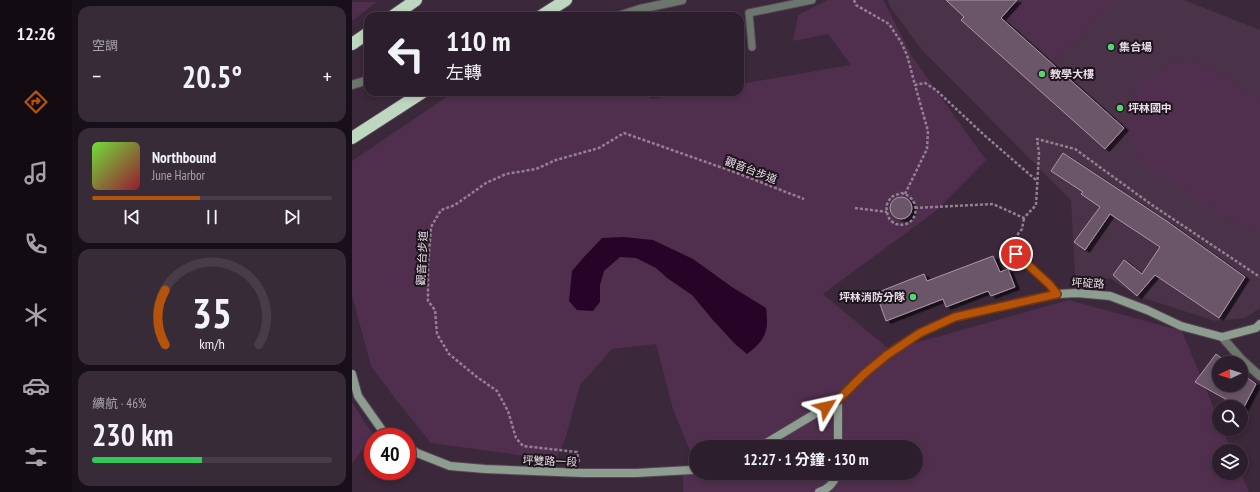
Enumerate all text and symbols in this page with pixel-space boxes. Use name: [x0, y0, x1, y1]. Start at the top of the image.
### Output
text: 12:26: [17, 22, 55, 45]
text: 110 m: [446, 22, 510, 59]
icon: left: [380, 28, 432, 80]
text: 空調: [92, 37, 118, 54]
place label: 集合場: [1119, 40, 1152, 54]
marker: 集合場: [1106, 42, 1116, 52]
text: 20.5°: [182, 57, 242, 96]
text: 左轉: [446, 61, 482, 84]
text: −: [92, 62, 101, 90]
text: +: [323, 62, 332, 90]
place label: 教學大樓: [1050, 67, 1094, 81]
marker: 教學大樓: [1037, 69, 1047, 79]
icon: directions: [22, 88, 50, 116]
place label: 坪林國中: [1128, 101, 1172, 115]
marker: 坪林國中: [1115, 103, 1125, 113]
text: Northbound: [152, 148, 216, 167]
street label: 觀音台步道: [723, 154, 779, 186]
icon: music: [22, 159, 50, 187]
text: June Harbor: [152, 167, 205, 184]
icon: previous: [121, 206, 143, 228]
icon: pause: [201, 206, 223, 228]
icon: next: [281, 206, 303, 228]
icon: phone: [22, 230, 50, 258]
street label: 觀音台步道: [414, 230, 430, 286]
pin: [999, 237, 1033, 271]
icon: arrive: [1005, 243, 1027, 265]
street label: 坪碇路: [1071, 275, 1105, 291]
text: 35: [192, 286, 232, 339]
place label: 坪林消防分隊: [839, 290, 905, 304]
marker: 坪林消防分隊: [908, 292, 918, 302]
icon: climate: [22, 301, 50, 329]
text: km/h: [199, 333, 225, 352]
north arrow: [1212, 356, 1248, 392]
map controls: [1212, 356, 1248, 480]
icon: car: [22, 372, 50, 400]
position arrow: [805, 386, 847, 428]
text: 續航 · 46%: [92, 395, 146, 412]
button: search: [1212, 400, 1248, 436]
text: 230 km: [92, 415, 173, 454]
speed limit sign: 40: [364, 428, 416, 480]
icon: filters: [22, 443, 50, 471]
button: layers: [1212, 444, 1248, 480]
text: 12:27 · 1 分鐘 · 130 m: [743, 450, 869, 469]
street label: 坪雙路一段: [522, 453, 578, 469]

